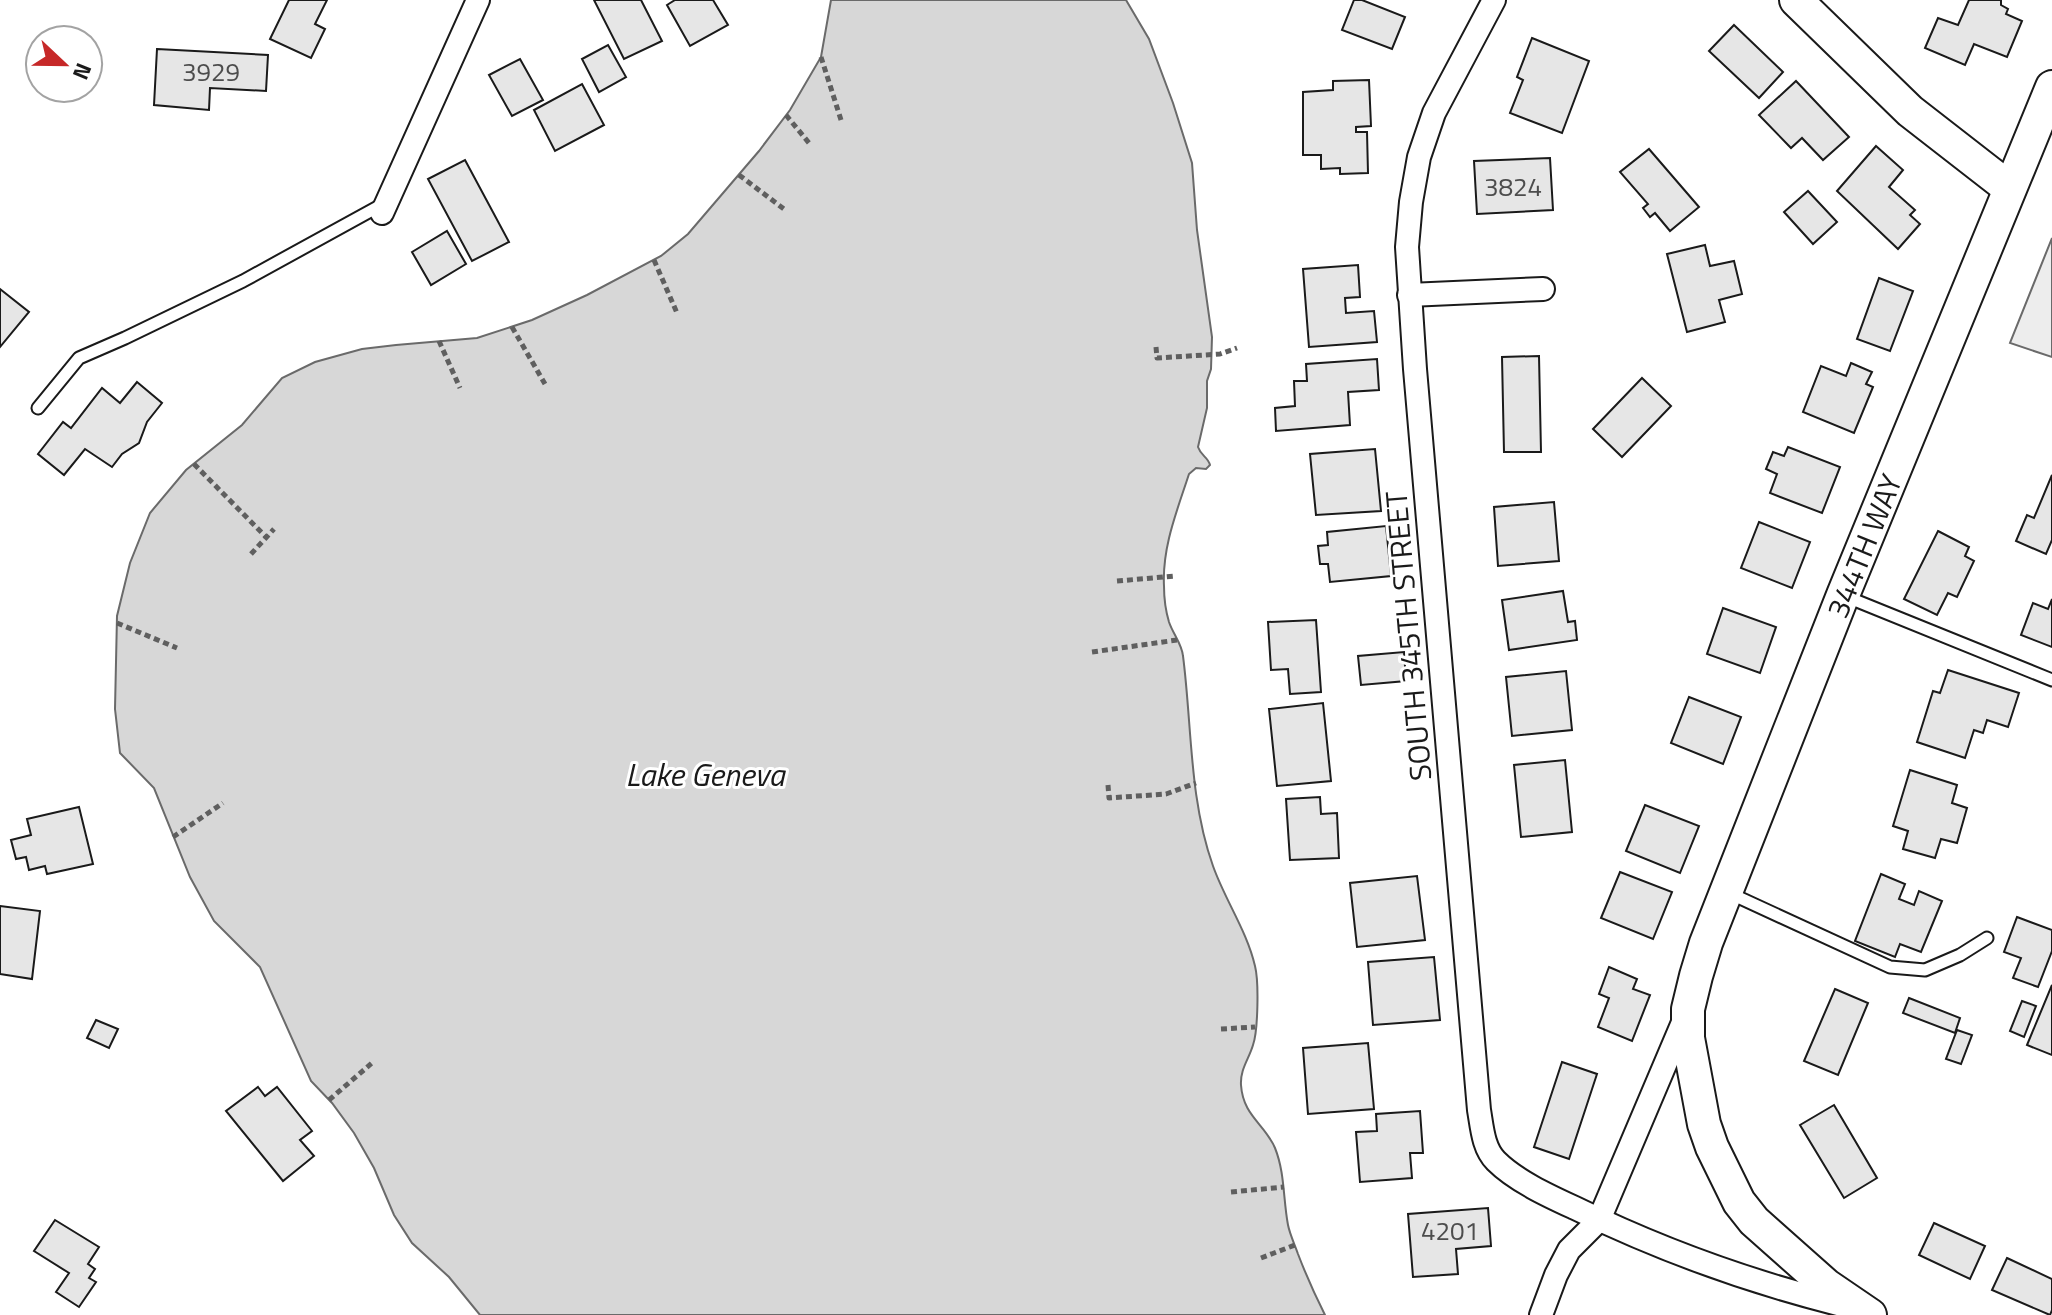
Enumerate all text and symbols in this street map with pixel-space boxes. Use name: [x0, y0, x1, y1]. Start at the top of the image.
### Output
north arrow: [24, 24, 104, 104]
house number: 3929: [182, 52, 240, 91]
text: N: [64, 58, 101, 85]
house number: 3824: [1484, 167, 1542, 206]
street label: 344TH WAY: [1814, 467, 1914, 625]
street label: SOUTH 345TH STREET: [1372, 489, 1444, 783]
water label: Lake Geneva: [626, 750, 786, 798]
house number: 4201: [1421, 1211, 1479, 1250]

